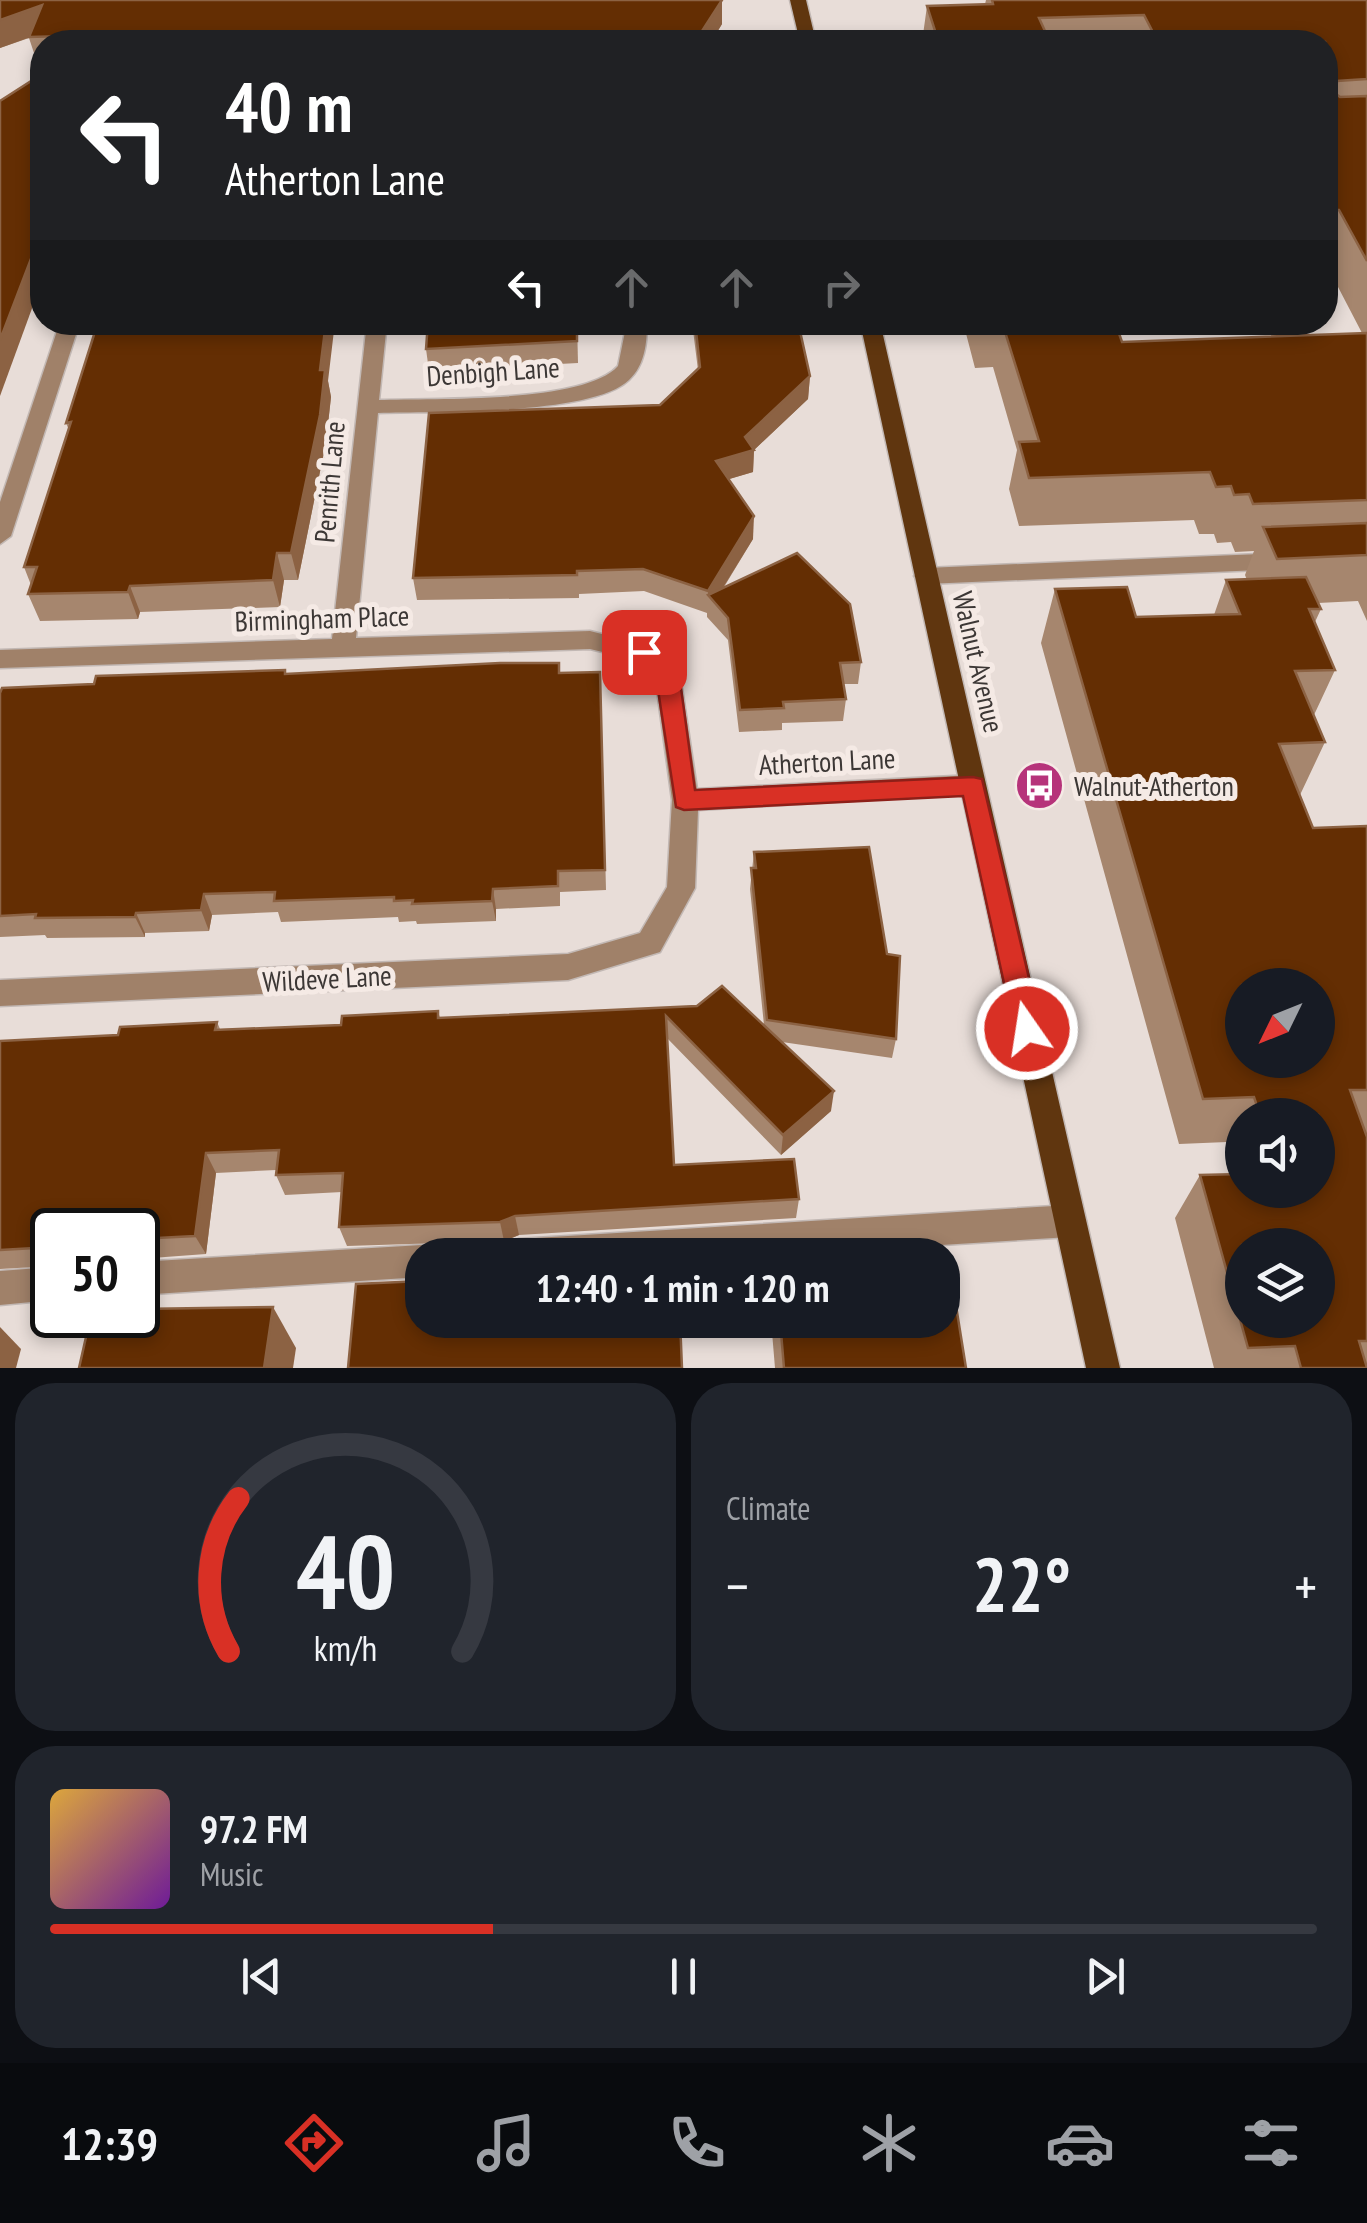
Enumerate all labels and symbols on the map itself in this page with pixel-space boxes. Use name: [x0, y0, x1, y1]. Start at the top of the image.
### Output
street label: Denbigh Lane: [425, 348, 561, 394]
street label: Penrith Lane: [305, 420, 353, 544]
street label: Walnut Avenue: [945, 588, 1013, 736]
street label: Birmingham Place: [234, 596, 410, 640]
pin: [602, 610, 687, 695]
street label: Atherton Lane: [758, 739, 896, 783]
bus stop icon: Walnut-Atherton: [1013, 759, 1065, 811]
place label: Walnut-Atherton: [1074, 767, 1234, 804]
street label: Wildeve Lane: [261, 956, 393, 1000]
north arrow: [1225, 968, 1335, 1078]
position arrow: [975, 977, 1079, 1081]
speed limit sign: 50: [30, 1208, 160, 1338]

